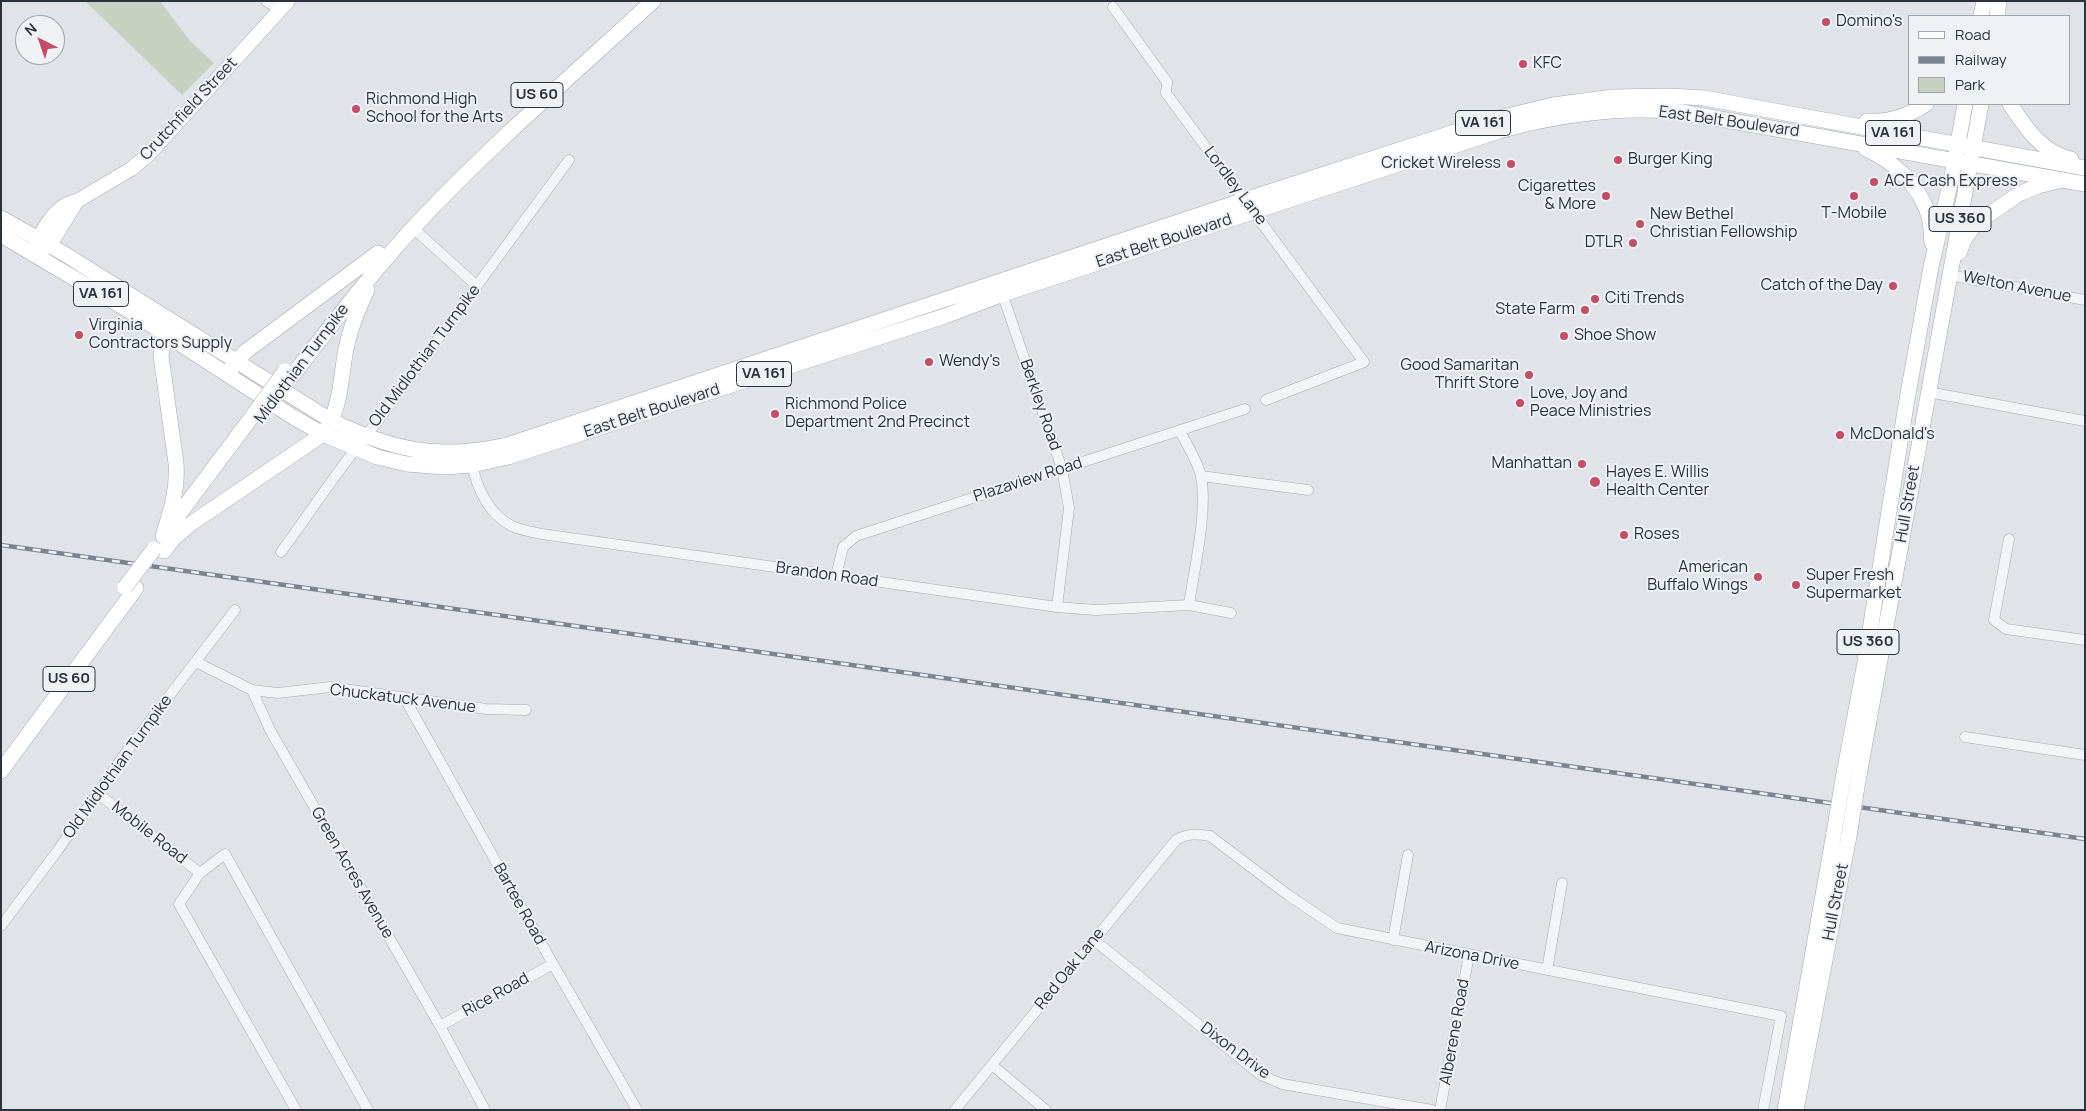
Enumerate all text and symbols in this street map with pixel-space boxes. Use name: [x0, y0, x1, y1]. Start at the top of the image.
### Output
place label: Domino's: [1836, 12, 1902, 32]
north arrow: [15, 15, 65, 65]
legend: [1908, 15, 2071, 105]
marker: Domino's: [1820, 16, 1832, 28]
text: N: [20, 19, 41, 40]
text: Road: [1955, 24, 1991, 45]
text: Railway: [1955, 49, 2007, 70]
street label: Crutchfield Street: [136, 54, 242, 164]
place label: KFC: [1533, 54, 1562, 74]
marker: KFC: [1517, 58, 1529, 70]
text: Park: [1955, 74, 1985, 95]
road number: US 60: [511, 82, 563, 108]
place label: Richmond High School for the Arts: [366, 90, 503, 128]
marker: Richmond High School for the Arts: [350, 103, 362, 115]
street label: East Belt Boulevard: [1658, 103, 1800, 141]
road number: VA 161: [1456, 110, 1510, 136]
road number: VA 161: [1866, 120, 1920, 146]
street label: Lordley Lane: [1199, 143, 1271, 229]
place label: Burger King: [1628, 150, 1713, 170]
place label: Cricket Wireless: [1381, 154, 1501, 174]
marker: Burger King: [1612, 154, 1624, 166]
marker: Cricket Wireless: [1505, 158, 1517, 170]
place label: ACE Cash Express: [1884, 172, 2018, 192]
marker: ACE Cash Express: [1868, 176, 1880, 188]
place label: Cigarettes & More: [1518, 177, 1596, 215]
marker: Cigarettes & More: [1600, 190, 1612, 202]
marker: T-Mobile: [1848, 190, 1860, 202]
place label: T-Mobile: [1821, 204, 1887, 224]
place label: New Bethel Christian Fellowship: [1650, 205, 1797, 243]
road number: US 360: [1929, 206, 1991, 232]
street label: East Belt Boulevard: [1094, 210, 1234, 272]
marker: New Bethel Christian Fellowship: [1634, 218, 1646, 230]
place label: DTLR: [1585, 233, 1623, 253]
marker: DTLR: [1627, 237, 1639, 249]
street label: Welton Avenue: [1961, 267, 2073, 307]
place label: Catch of the Day: [1761, 276, 1883, 296]
marker: Catch of the Day: [1887, 280, 1899, 292]
street label: Old Midlothian Turnpike: [365, 281, 485, 431]
road number: VA 161: [74, 282, 128, 306]
place label: Citi Trends: [1605, 289, 1684, 309]
marker: Citi Trends: [1589, 293, 1601, 305]
street label: Midlothian Turnpike: [251, 300, 353, 428]
place label: State Farm: [1495, 300, 1575, 320]
marker: State Farm: [1579, 304, 1591, 316]
place label: Virginia Contractors Supply: [89, 316, 232, 354]
place label: Shoe Show: [1574, 326, 1656, 346]
marker: Virginia Contractors Supply: [73, 329, 85, 341]
marker: Shoe Show: [1558, 330, 1570, 342]
place label: Wendy's: [939, 352, 1000, 372]
marker: Wendy's: [923, 356, 935, 368]
place label: Good Samaritan Thrift Store: [1401, 356, 1519, 394]
street label: Berkley Road: [1015, 357, 1065, 453]
road number: VA 161: [736, 362, 792, 386]
marker: Good Samaritan Thrift Store: [1523, 369, 1535, 381]
street label: East Belt Boulevard: [582, 380, 722, 442]
place label: Love, Joy and Peace Ministries: [1530, 384, 1651, 422]
place label: Richmond Police Department 2nd Precinct: [785, 395, 970, 433]
marker: Love, Joy and Peace Ministries: [1514, 397, 1526, 409]
marker: Richmond Police Department 2nd Precinct: [769, 408, 781, 420]
place label: McDonald's: [1850, 425, 1935, 445]
marker: McDonald's: [1834, 429, 1846, 441]
street label: Plazaview Road: [971, 453, 1085, 507]
place label: Manhattan: [1492, 454, 1572, 474]
marker: Manhattan: [1576, 458, 1588, 470]
place label: Hayes E. Willis Health Center: [1606, 463, 1709, 501]
street label: Hull Street: [1892, 464, 1924, 544]
marker: Hayes E. Willis Health Center: [1588, 475, 1602, 489]
place label: Roses: [1634, 525, 1680, 545]
marker: Roses: [1618, 529, 1630, 541]
street label: Brandon Road: [775, 558, 879, 592]
place label: American Buffalo Wings: [1647, 558, 1748, 596]
place label: Super Fresh Supermarket: [1806, 566, 1902, 604]
marker: American Buffalo Wings: [1752, 571, 1764, 583]
marker: Super Fresh Supermarket: [1790, 579, 1802, 591]
road number: US 360: [1837, 630, 1899, 654]
road number: US 60: [43, 666, 95, 692]
street label: Chuckatuck Avenue: [329, 681, 477, 717]
street label: Old Midlothian Turnpike: [59, 691, 177, 843]
street label: Mobile Road: [107, 798, 191, 868]
street label: Green Acres Avenue: [307, 804, 397, 942]
street label: Bartee Road: [489, 860, 549, 948]
street label: Hull Street: [1819, 862, 1853, 942]
street label: Red Oak Lane: [1031, 924, 1109, 1014]
street label: Arizona Drive: [1423, 937, 1521, 975]
street label: Rice Road: [459, 969, 533, 1021]
street label: Alberene Road: [1436, 977, 1474, 1087]
street label: Dixon Drive: [1196, 1019, 1274, 1083]

